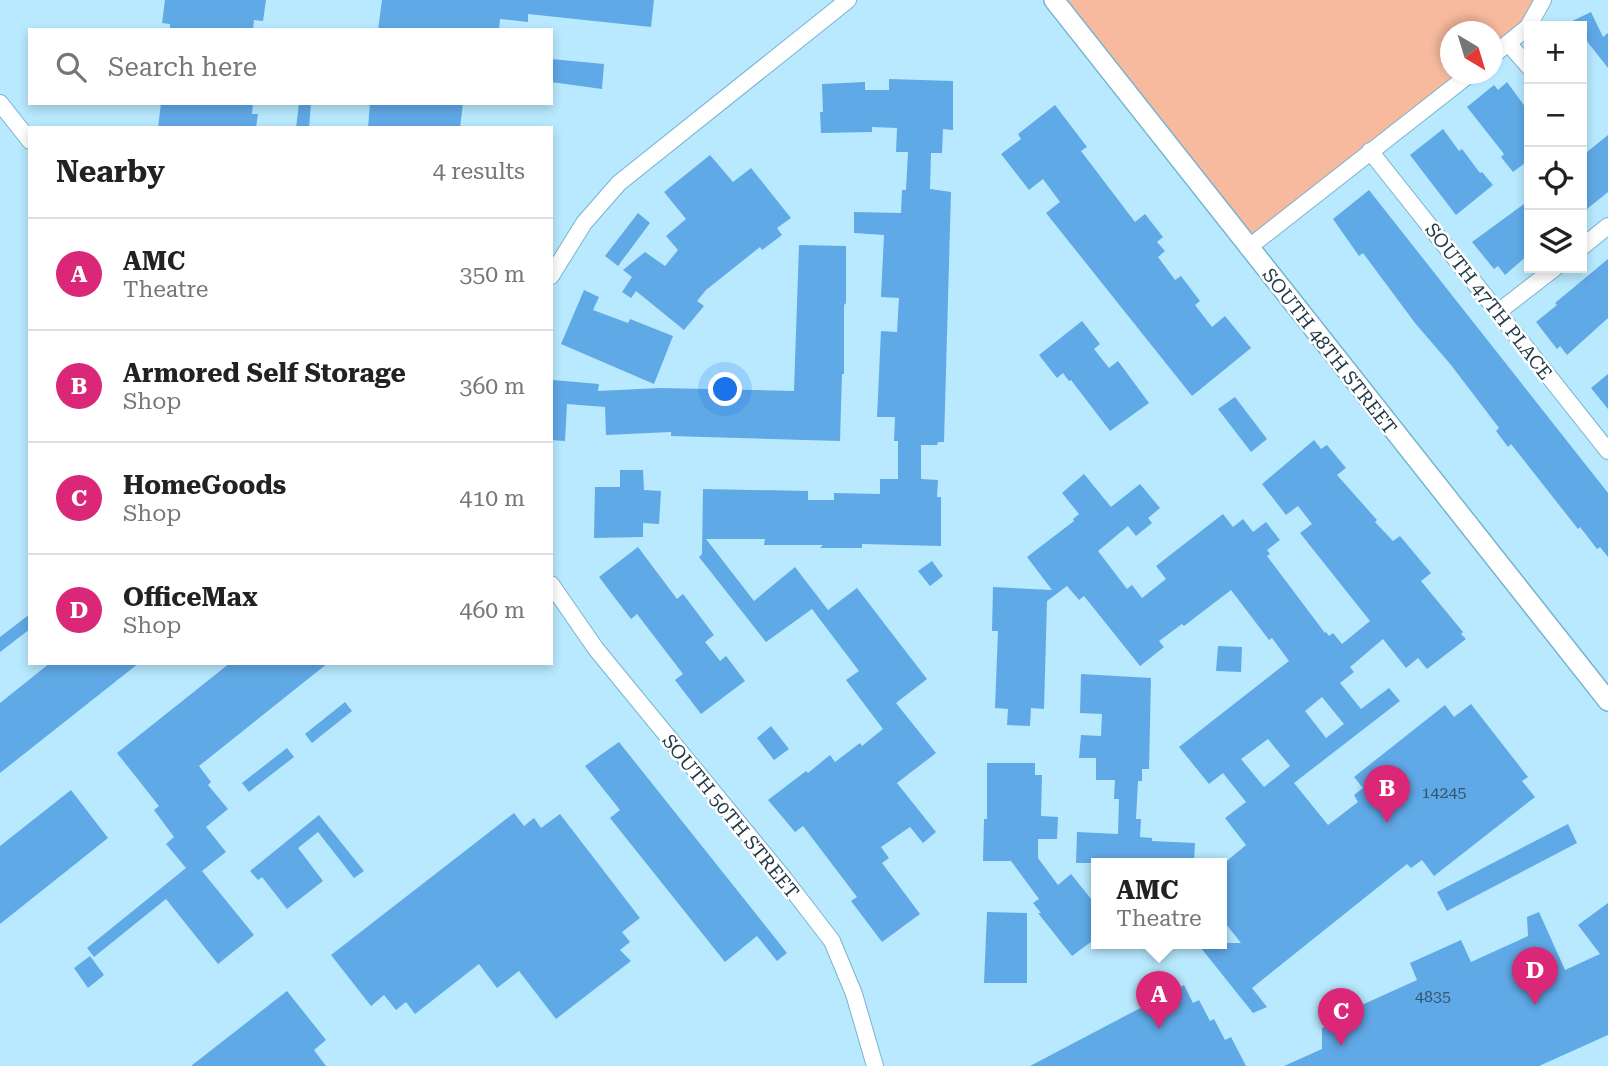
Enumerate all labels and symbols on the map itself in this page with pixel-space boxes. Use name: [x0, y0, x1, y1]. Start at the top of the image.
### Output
north arrow: [1440, 21, 1503, 84]
street label: SOUTH 47TH PLACE: [1420, 218, 1557, 384]
street label: SOUTH 48TH STREET: [1258, 264, 1402, 439]
your location: [708, 372, 742, 406]
street label: SOUTH 50TH STREET: [657, 730, 804, 903]
pin: B: [1364, 765, 1410, 823]
house number: 14245: [1422, 783, 1466, 802]
pin: D: [1512, 947, 1558, 1005]
pin: A: [1136, 971, 1182, 1029]
house number: 4835: [1415, 987, 1451, 1006]
pin: C: [1318, 988, 1364, 1046]

